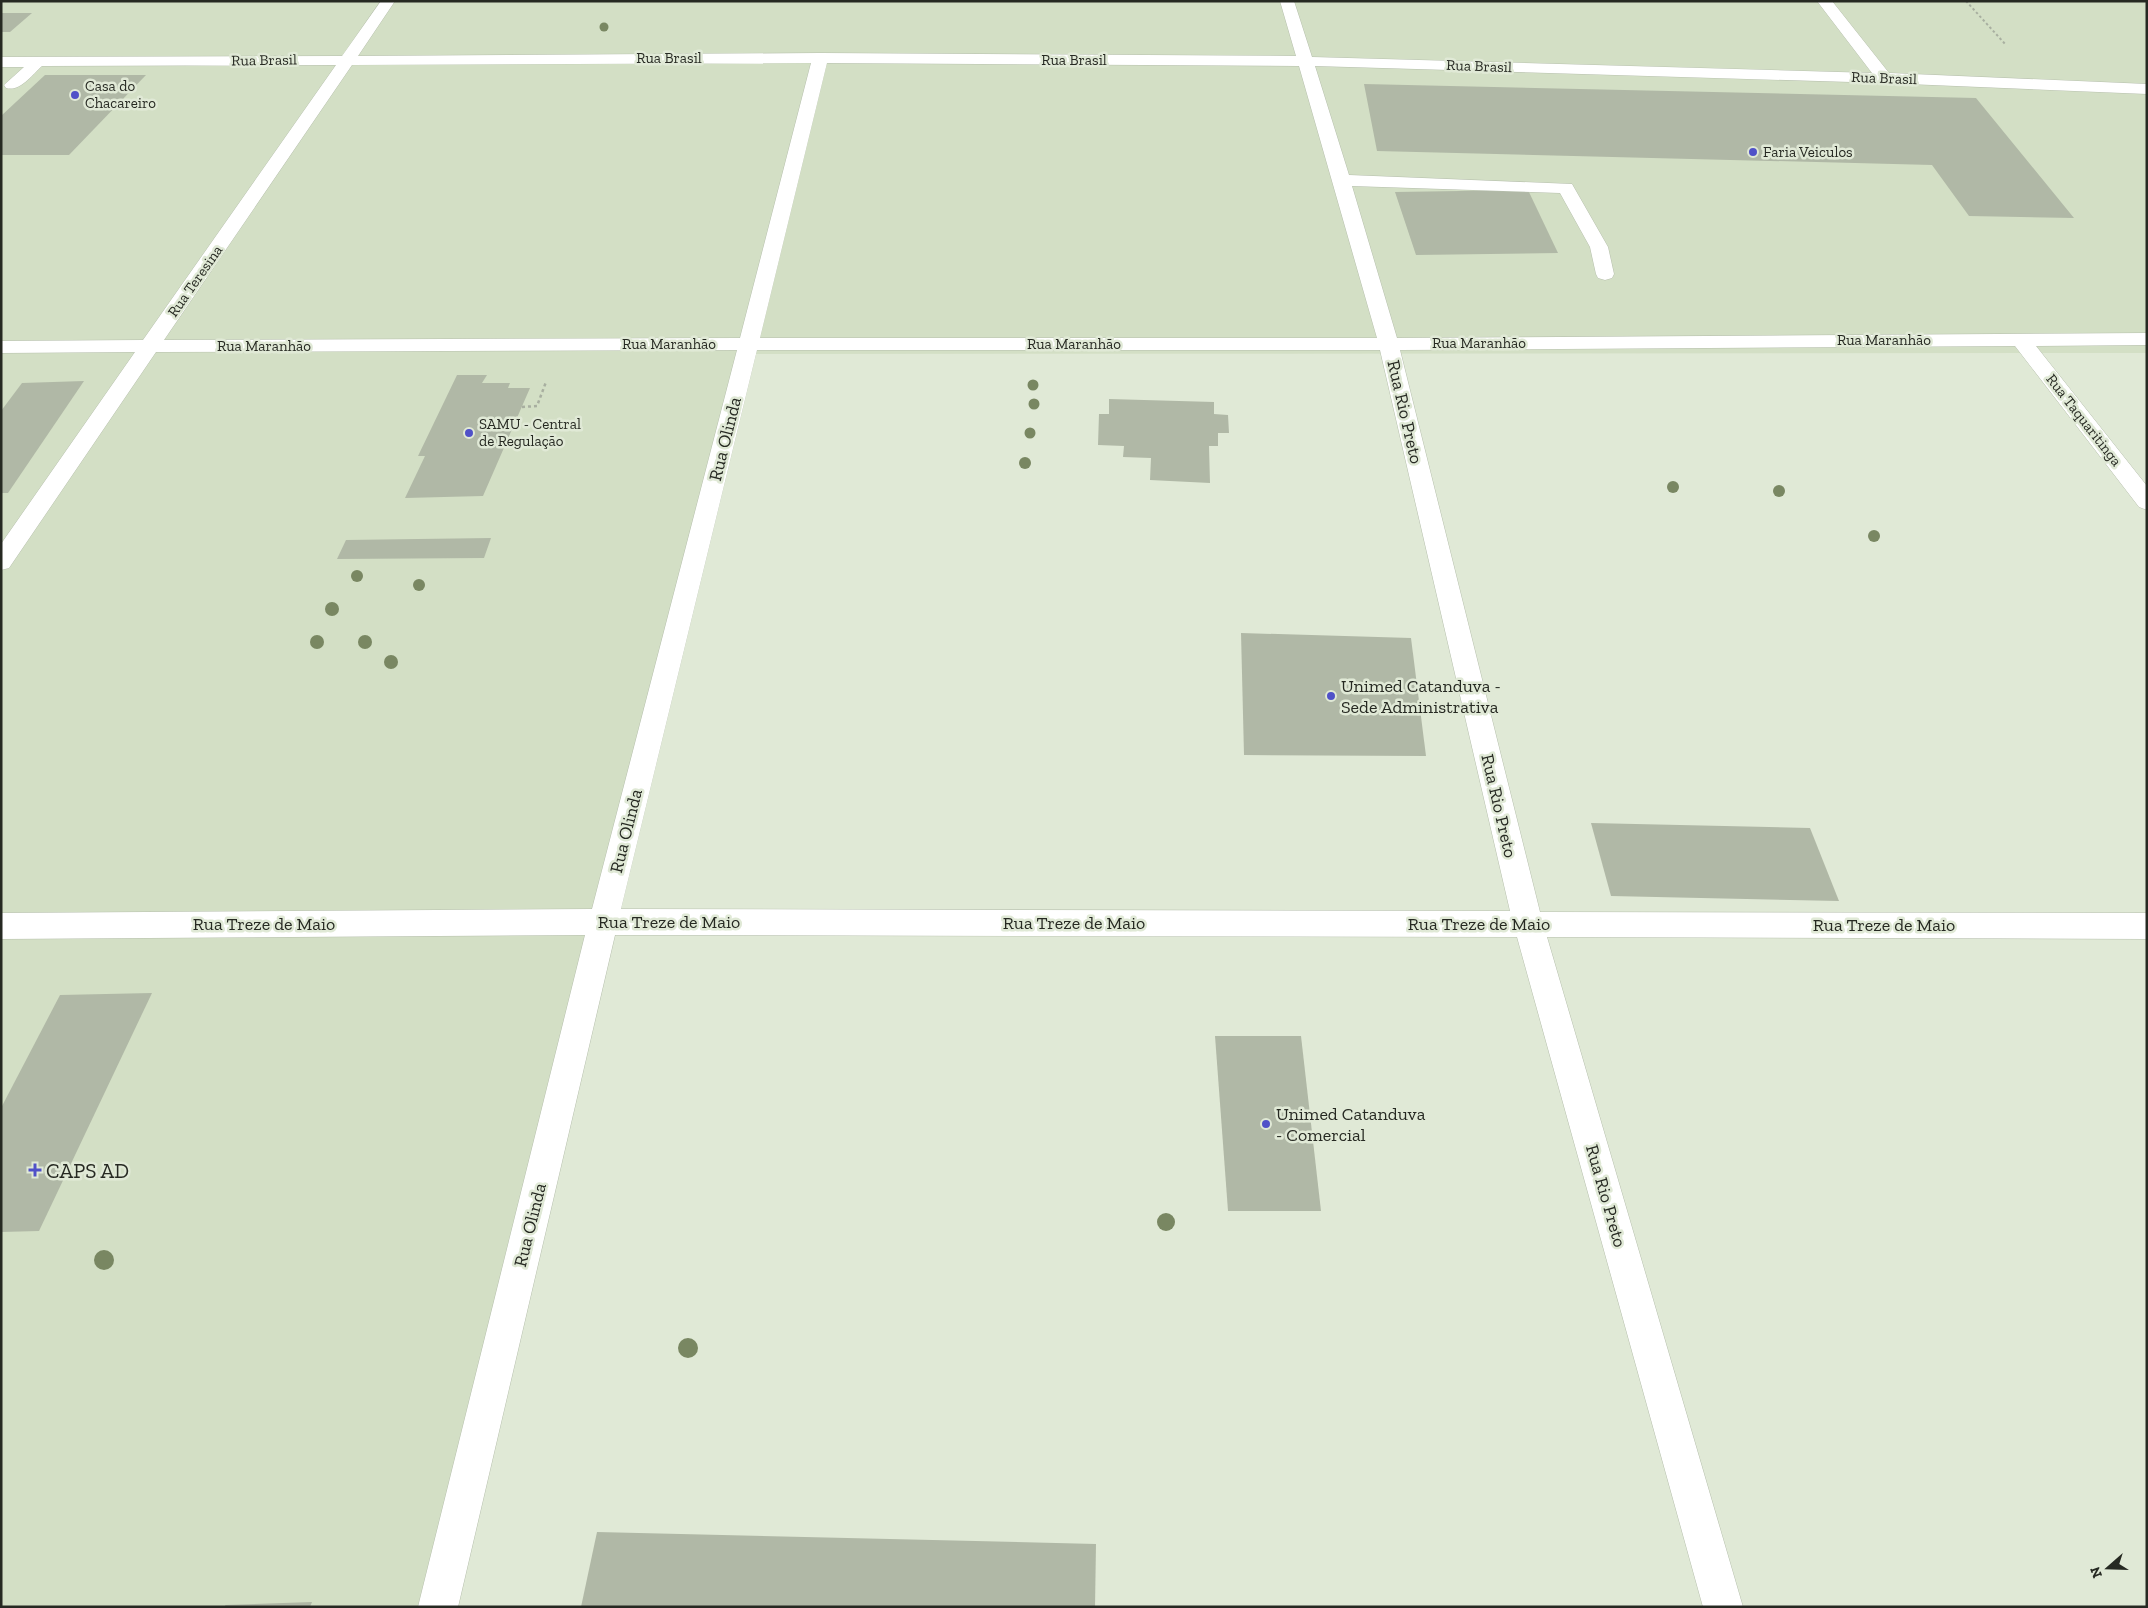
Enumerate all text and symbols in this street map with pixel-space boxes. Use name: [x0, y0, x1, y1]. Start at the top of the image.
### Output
street label: Rua Brasil: [636, 49, 702, 67]
street label: Rua Brasil: [231, 50, 297, 70]
street label: Rua Brasil: [1041, 51, 1107, 69]
street label: Rua Brasil: [1446, 56, 1512, 76]
street label: Rua Brasil: [1851, 68, 1917, 88]
place label: Casa do Chacareiro: [85, 77, 156, 112]
marker: Casa do Chacareiro: [69, 89, 81, 101]
place label: Faria Veiculos: [1763, 143, 1853, 161]
marker: Faria Veiculos: [1747, 146, 1759, 158]
street label: Rua Teresina: [164, 242, 226, 320]
street label: Rua Maranhão: [1837, 331, 1931, 349]
street label: Rua Maranhão: [1432, 334, 1526, 352]
street label: Rua Maranhão: [622, 335, 716, 353]
street label: Rua Maranhão: [1027, 335, 1121, 353]
street label: Rua Maranhão: [217, 337, 311, 355]
street label: Rua Rio Preto: [1382, 358, 1428, 466]
street label: Rua Taquaritinga: [2042, 370, 2126, 470]
street label: Rua Olinda: [704, 395, 746, 483]
place label: SAMU - Central de Regulação: [479, 415, 581, 450]
marker: SAMU - Central de Regulação: [463, 427, 475, 439]
place label: Unimed Catanduva - Sede Administrativa: [1341, 675, 1501, 718]
marker: Unimed Catanduva - Sede Administrativa: [1325, 690, 1337, 702]
street label: Rua Rio Preto: [1476, 752, 1522, 860]
street label: Rua Olinda: [605, 787, 647, 875]
street label: Rua Treze de Maio: [598, 911, 740, 933]
street label: Rua Treze de Maio: [1003, 912, 1145, 934]
street label: Rua Treze de Maio: [193, 913, 335, 935]
street label: Rua Treze de Maio: [1408, 913, 1550, 935]
street label: Rua Treze de Maio: [1813, 914, 1955, 936]
place label: Unimed Catanduva - Comercial: [1276, 1103, 1426, 1146]
marker: Unimed Catanduva - Comercial: [1260, 1118, 1272, 1130]
street label: Rua Rio Preto: [1581, 1142, 1631, 1250]
place label: CAPS AD: [46, 1158, 129, 1183]
marker: CAPS AD: [28, 1163, 42, 1177]
street label: Rua Olinda: [509, 1181, 551, 1269]
north arrow: [2083, 1543, 2133, 1593]
text: N: [2086, 1564, 2106, 1580]

